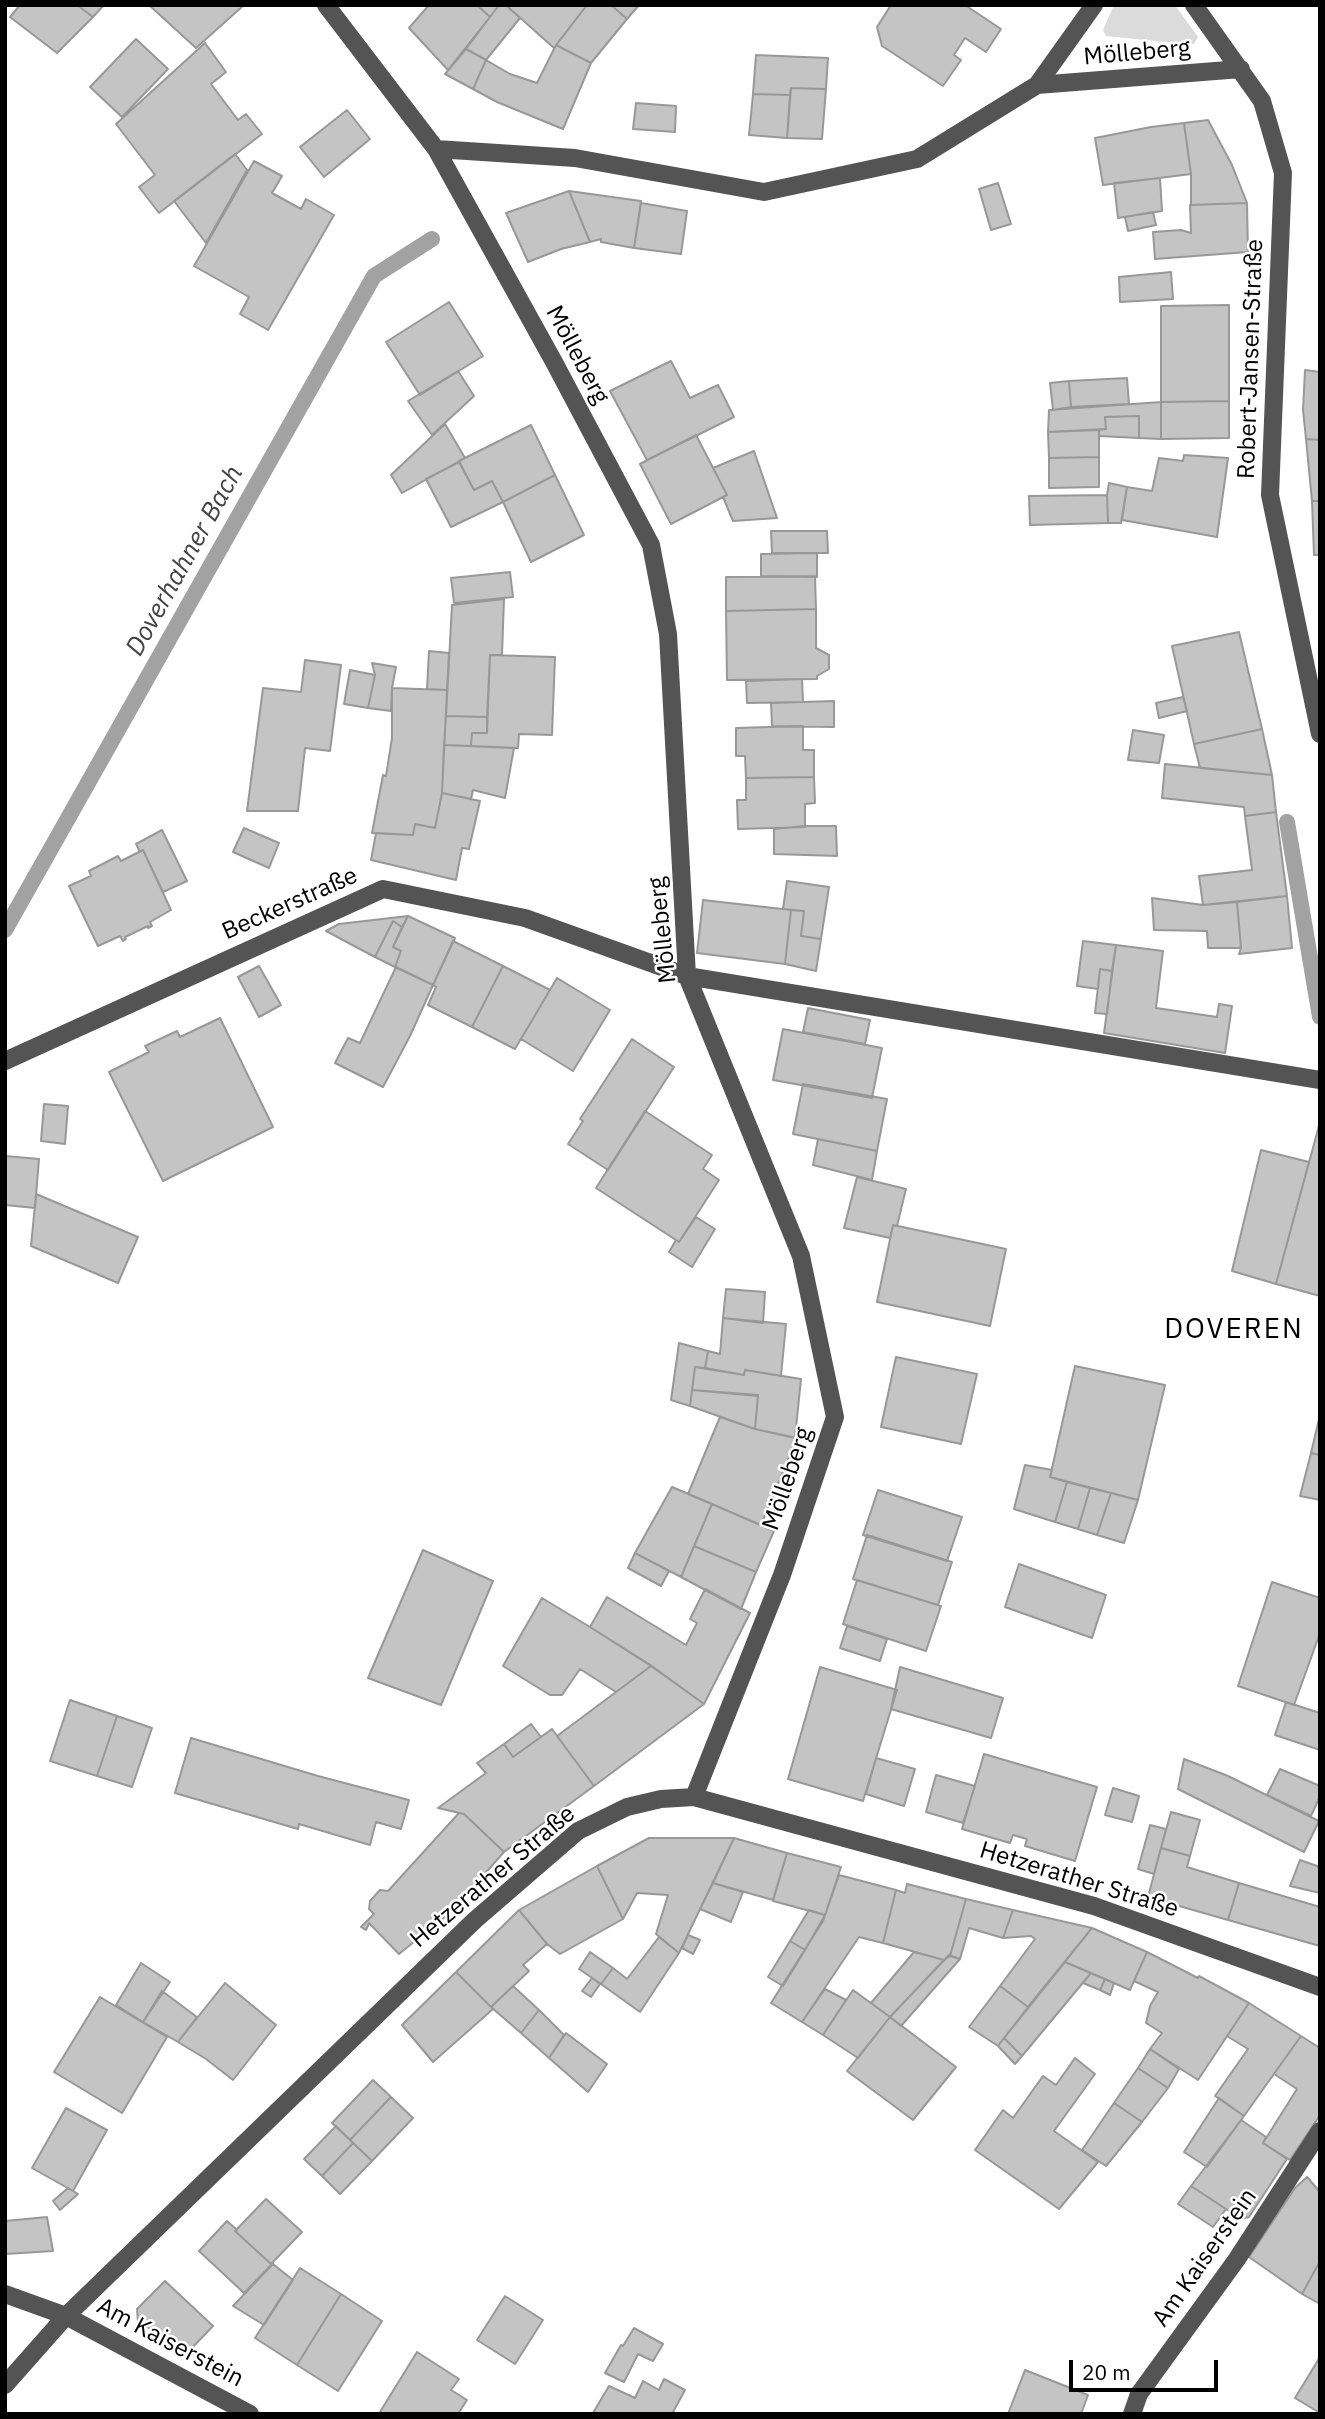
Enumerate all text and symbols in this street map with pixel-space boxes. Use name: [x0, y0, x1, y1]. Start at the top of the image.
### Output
street label: Mölleberg: [1082, 34, 1192, 72]
street label: Robert-Jansen-Straße: [1232, 239, 1270, 479]
street label: Mölleberg: [539, 301, 615, 409]
water label: Doverhahner Bach: [120, 460, 250, 662]
street label: Beckerstraße: [218, 861, 362, 947]
street label: Mölleberg: [643, 875, 683, 985]
district label: DOVEREN: [1165, 1313, 1303, 1347]
street label: Mölleberg: [757, 1424, 819, 1534]
street label: Hetzerather Straße: [405, 1800, 581, 1954]
street label: Hetzerather Straße: [976, 1836, 1182, 1924]
street label: Am Kaiserstein: [1147, 2183, 1263, 2333]
street label: Am Kaiserstein: [92, 2292, 248, 2394]
scale bar: [1073, 2346, 1222, 2390]
text: 20 m: [1082, 2358, 1131, 2386]

